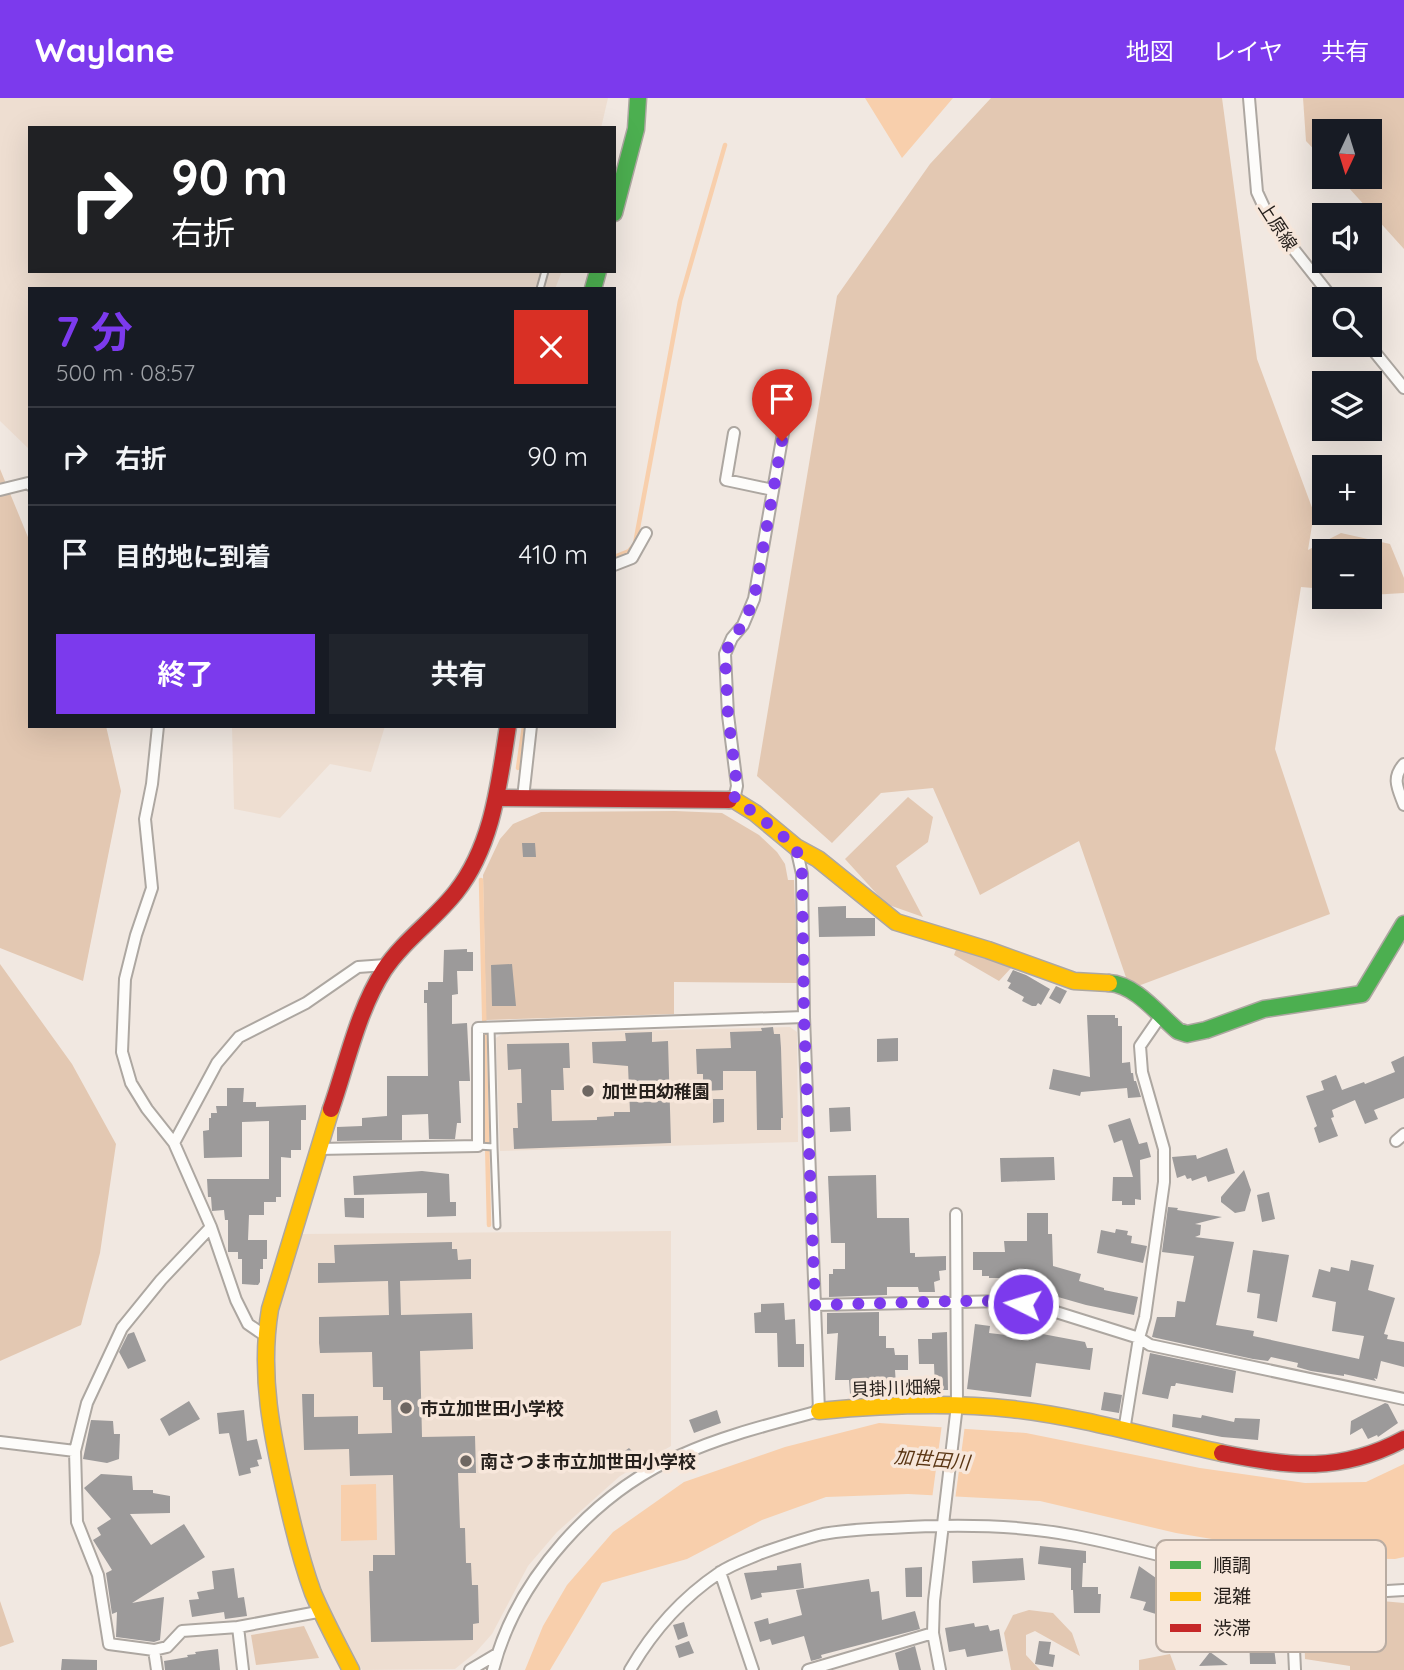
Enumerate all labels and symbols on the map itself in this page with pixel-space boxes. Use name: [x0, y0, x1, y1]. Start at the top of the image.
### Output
north arrow: [1312, 119, 1382, 189]
street label: 上原線: [1254, 197, 1302, 255]
pin: [752, 369, 812, 441]
place label: 加世田幼稚園: [602, 1080, 710, 1103]
marker: 加世田幼稚園: [580, 1083, 596, 1099]
position arrow: [986, 1267, 1060, 1341]
street label: 貝掛川畑線: [851, 1375, 941, 1401]
place label: 市立加世田小学校: [420, 1397, 564, 1420]
marker: 市立加世田小学校: [398, 1400, 414, 1416]
water label: 加世田川: [893, 1444, 973, 1474]
place label: 南さつま市立加世田小学校: [480, 1450, 696, 1473]
marker: 南さつま市立加世田小学校: [458, 1453, 474, 1469]
legend: [1156, 1540, 1386, 1652]
text: 順調: [1213, 1553, 1251, 1577]
text: 混雑: [1213, 1584, 1251, 1608]
text: 渋滞: [1213, 1616, 1251, 1640]

